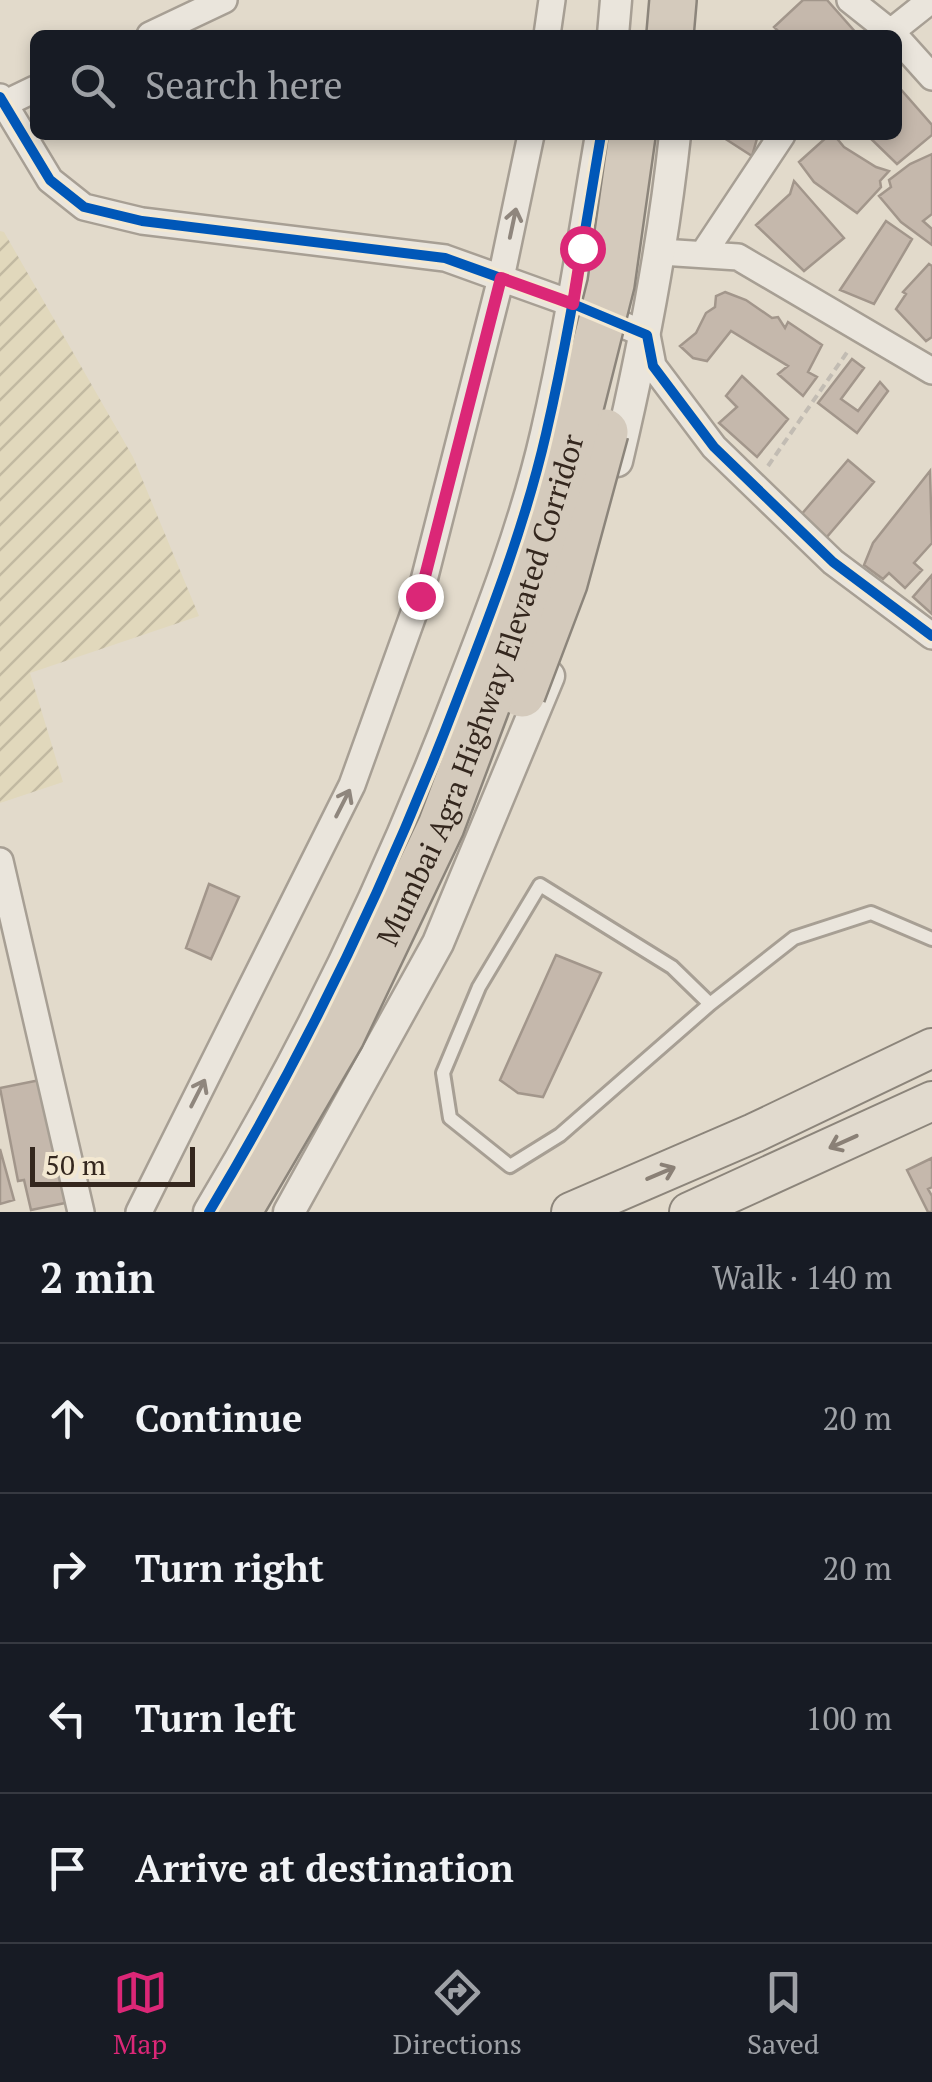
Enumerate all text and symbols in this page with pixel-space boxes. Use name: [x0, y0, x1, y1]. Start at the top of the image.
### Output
search box: [30, 30, 902, 140]
icon: search: [65, 58, 120, 113]
text: Search here: [145, 60, 343, 110]
one-way arrow: [504, 208, 523, 240]
route start: [560, 226, 606, 272]
street label: Mumbai Agra Highway Elevated Corridor: [367, 430, 593, 952]
route end: [398, 574, 444, 620]
one-way arrow: [334, 788, 353, 818]
one-way arrow: [189, 1079, 208, 1109]
one-way arrow: [829, 1133, 859, 1152]
scale bar: [30, 1142, 195, 1186]
text: 50 m: [45, 1146, 106, 1183]
one-way arrow: [645, 1163, 675, 1181]
text: 2 min: [40, 1249, 155, 1305]
text: Walk · 140 m: [712, 1256, 892, 1298]
icon: ahead: [40, 1391, 95, 1446]
text: Continue: [135, 1393, 302, 1443]
text: 20 m: [822, 1397, 892, 1439]
icon: right: [40, 1541, 95, 1596]
text: Turn right: [135, 1543, 324, 1593]
text: 20 m: [822, 1547, 892, 1589]
icon: left: [40, 1691, 95, 1746]
text: Turn left: [135, 1693, 296, 1743]
text: 100 m: [805, 1697, 892, 1739]
icon: arrive: [40, 1841, 95, 1896]
text: Arrive at destination: [135, 1843, 514, 1893]
tab: Map: [113, 1965, 168, 2062]
tab: Directions: [393, 1965, 522, 2062]
tab: Saved: [747, 1965, 819, 2062]

